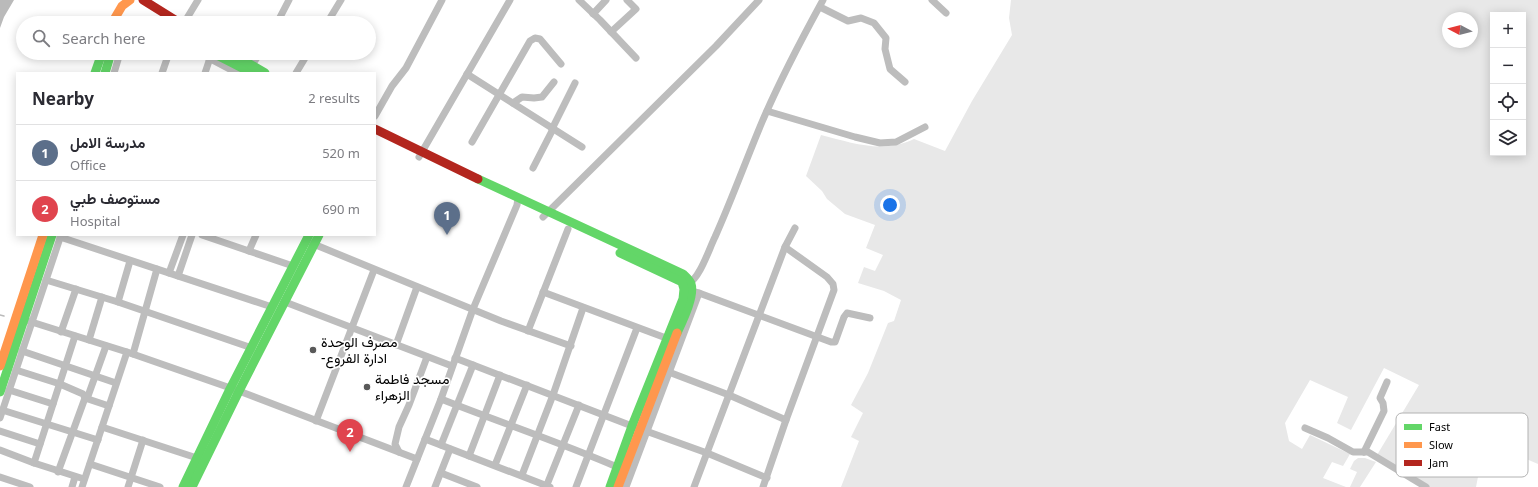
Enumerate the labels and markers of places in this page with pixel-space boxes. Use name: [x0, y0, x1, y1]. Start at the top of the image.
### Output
pin: 1: [434, 202, 460, 235]
place label: مصرف الوحدة -ادارة الفروع: [321, 332, 398, 369]
marker: مصرف الوحدة -ادارة الفروع: [308, 345, 318, 355]
place label: مسجد فاطمة الزهراء: [375, 369, 449, 404]
marker: مسجد فاطمة الزهراء: [362, 382, 372, 392]
pin: 2: [337, 419, 363, 452]

